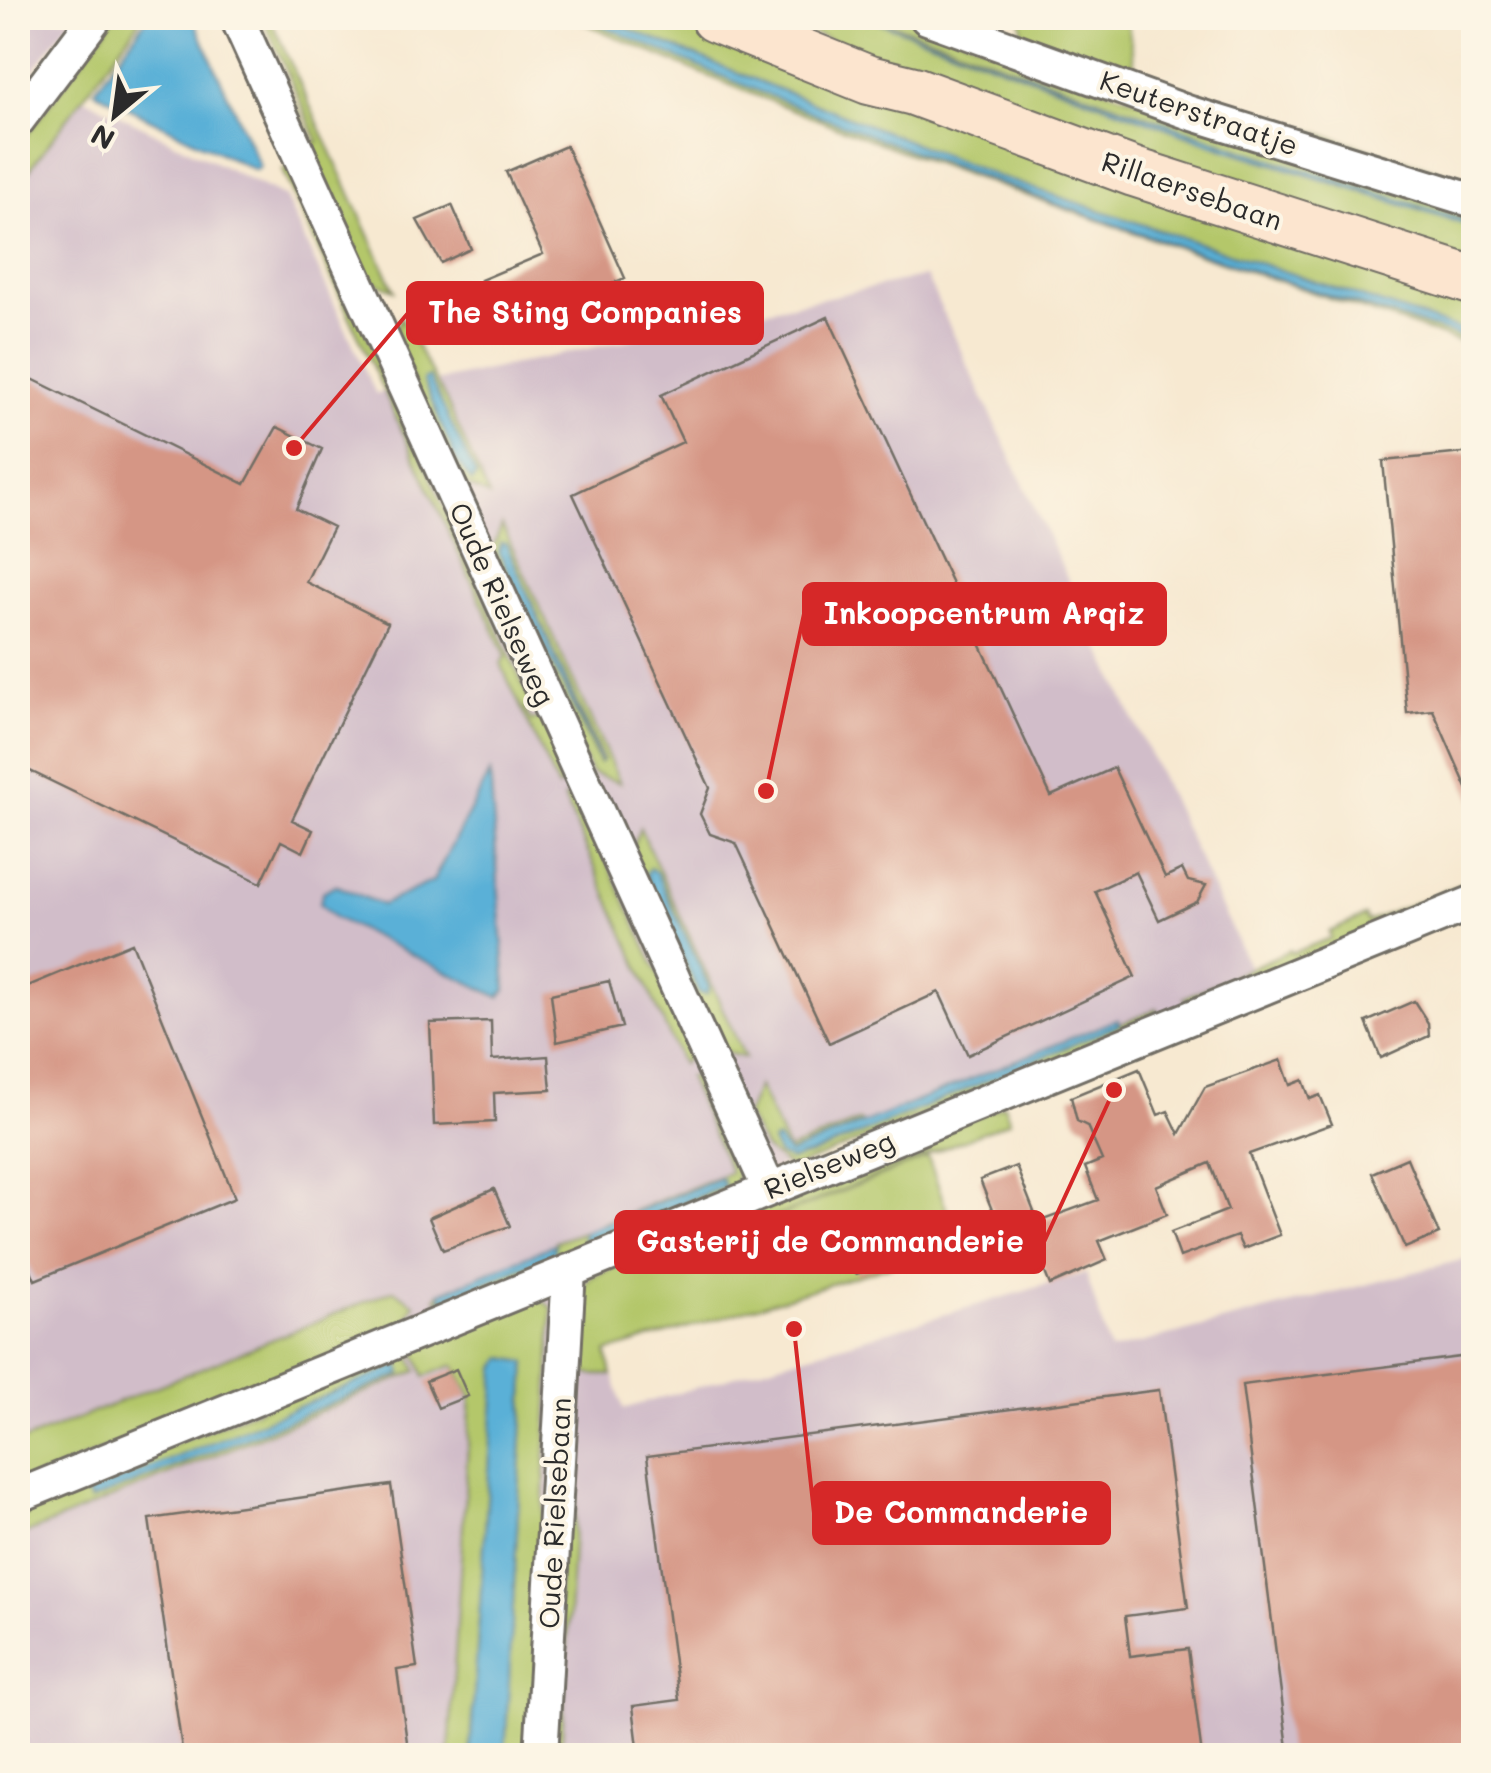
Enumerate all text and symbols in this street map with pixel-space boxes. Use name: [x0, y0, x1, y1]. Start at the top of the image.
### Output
street label: Keuterstraatje: [1095, 61, 1303, 163]
north arrow: [65, 65, 165, 165]
text: N: [84, 117, 120, 159]
street label: Rillaersebaan: [1097, 142, 1287, 238]
callout: The Sting Companies: [408, 283, 762, 343]
text: The Sting Companies: [428, 291, 742, 331]
street label: Oude Rielseweg: [442, 496, 564, 711]
callout: Inkoopcentrum Arqiz: [804, 584, 1165, 644]
text: Inkoopcentrum Arqiz: [824, 592, 1144, 632]
street label: Rielseweg: [758, 1122, 899, 1206]
callout: Gasterij de Commanderie: [616, 1212, 1044, 1272]
text: Gasterij de Commanderie: [636, 1220, 1024, 1260]
street label: Oude Rielsebaan: [530, 1396, 578, 1630]
callout: De Commanderie: [814, 1483, 1109, 1543]
text: De Commanderie: [834, 1491, 1088, 1531]

